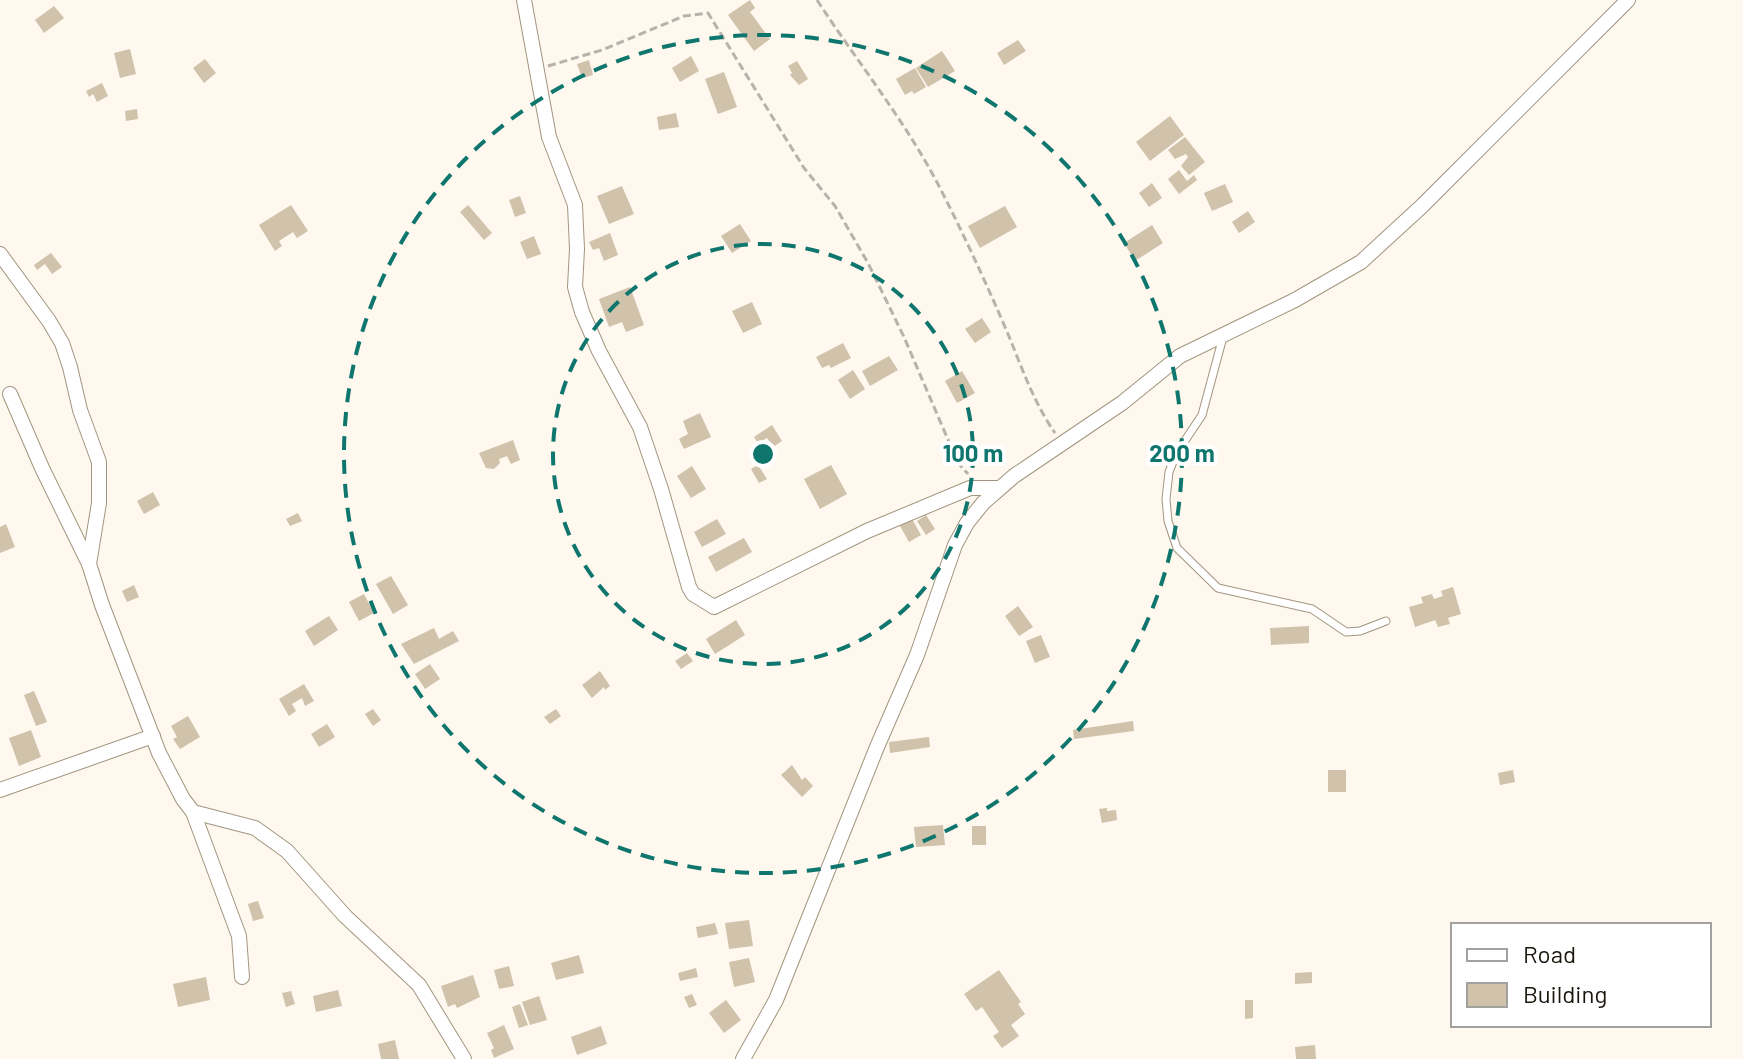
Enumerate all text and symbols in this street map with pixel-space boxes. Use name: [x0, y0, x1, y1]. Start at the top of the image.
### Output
text: 100 m: [943, 438, 1003, 467]
text: 200 m: [1149, 438, 1215, 467]
centre of rings: [749, 440, 777, 468]
legend: [1451, 923, 1711, 1027]
text: Road: [1523, 939, 1576, 968]
text: Building: [1523, 979, 1607, 1008]

